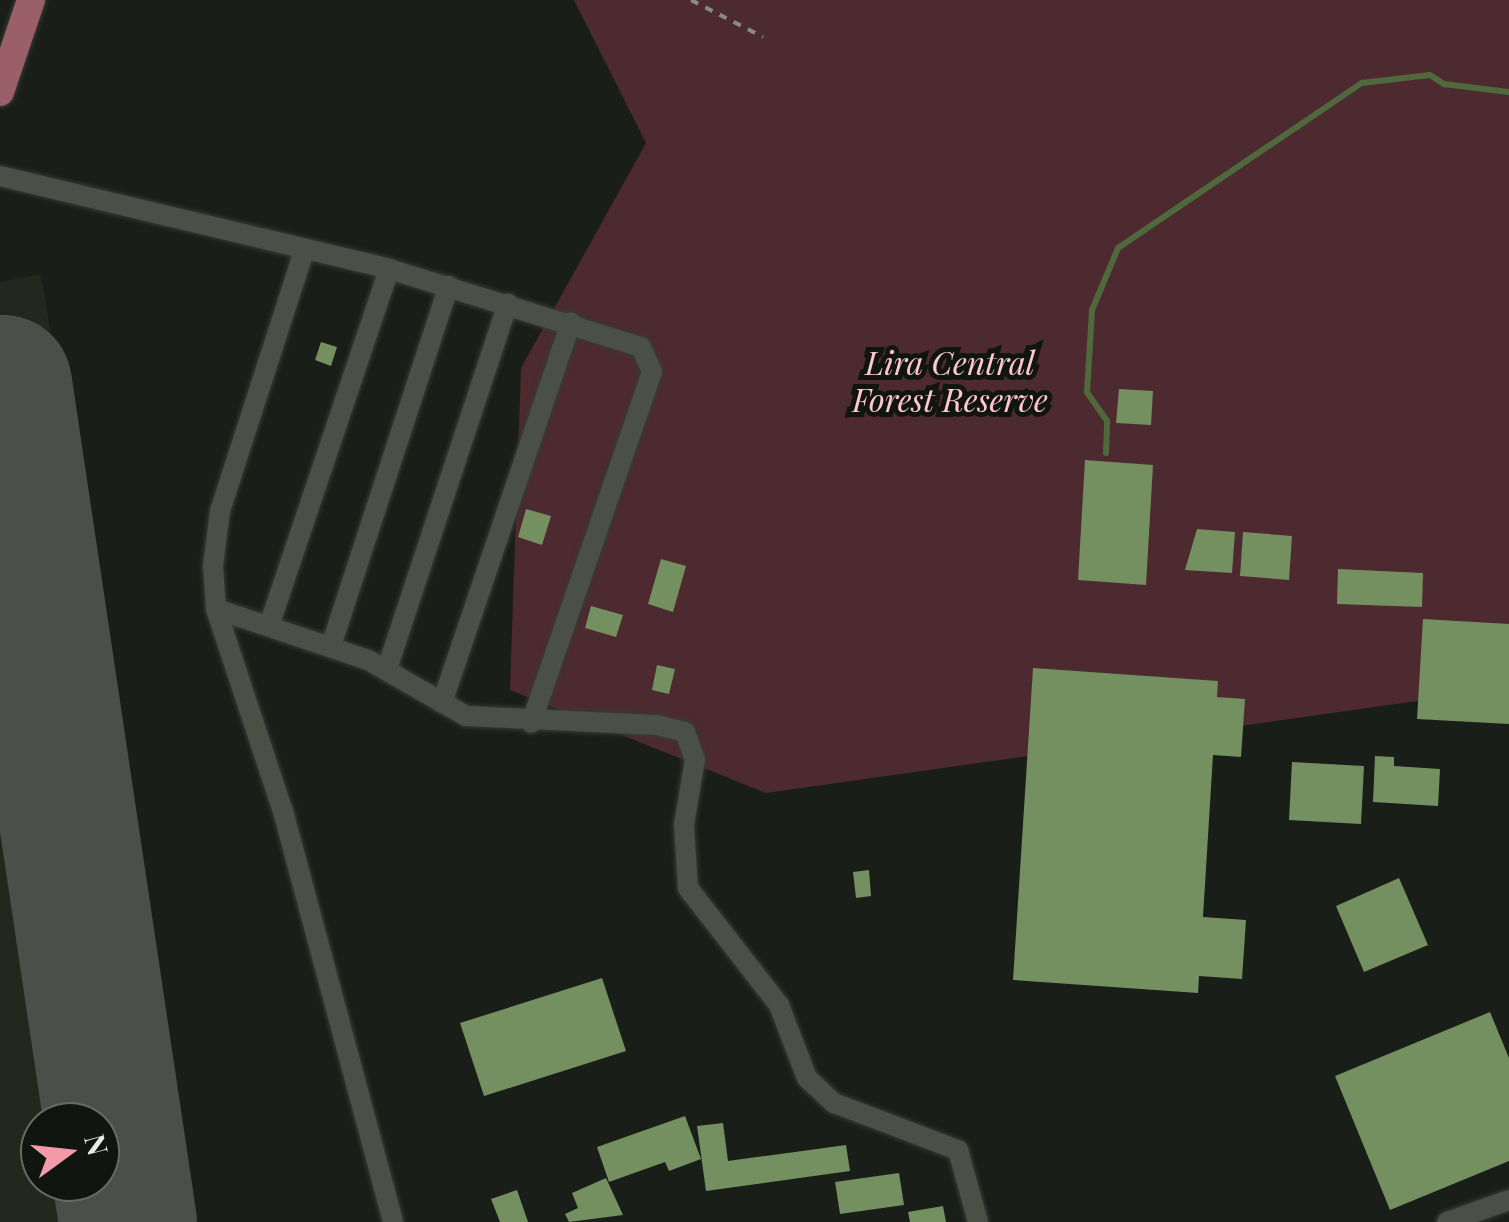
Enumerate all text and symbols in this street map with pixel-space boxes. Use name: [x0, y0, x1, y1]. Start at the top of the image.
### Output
park label: Lira Central Forest Reserve: [852, 344, 1048, 419]
north arrow: [20, 1102, 120, 1202]
text: N: [77, 1130, 118, 1159]

